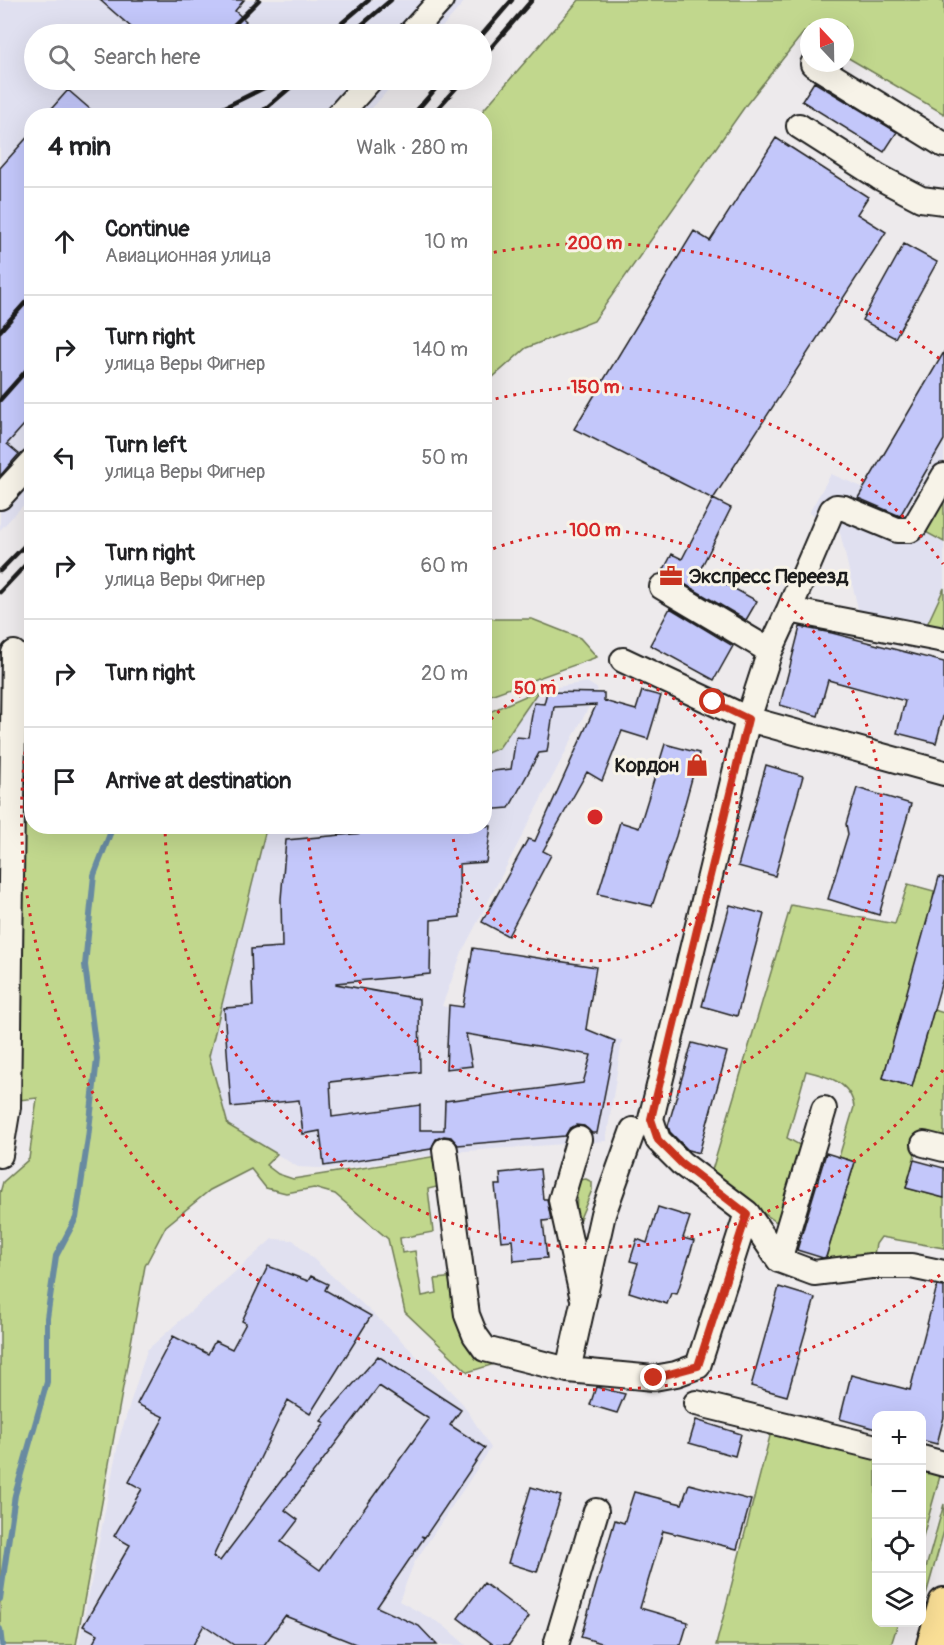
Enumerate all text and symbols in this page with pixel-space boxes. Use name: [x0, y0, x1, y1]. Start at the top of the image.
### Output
north arrow: [800, 18, 854, 72]
search box: [24, 24, 492, 90]
icon: search: [45, 41, 78, 74]
text: Search here: [93, 43, 200, 71]
text: 4 min: [48, 131, 111, 163]
text: Walk · 280 m: [356, 135, 468, 160]
text: Continue: [105, 215, 189, 243]
icon: ahead: [48, 225, 81, 258]
text: 10 m: [424, 229, 468, 254]
text: 200 m: [568, 232, 622, 255]
text: Авиационная улица: [105, 243, 271, 268]
text: Turn right: [105, 323, 195, 351]
icon: right: [48, 333, 81, 366]
text: 140 m: [413, 337, 468, 362]
text: улица Веры Фигнер: [105, 351, 265, 376]
text: 150 m: [571, 376, 620, 399]
text: Turn left: [105, 431, 187, 459]
icon: left: [48, 441, 81, 474]
text: 50 m: [421, 445, 468, 470]
text: улица Веры Фигнер: [105, 459, 265, 484]
text: 100 m: [569, 519, 621, 542]
text: Turn right: [105, 539, 195, 567]
icon: right: [48, 549, 81, 582]
text: 60 m: [421, 553, 468, 578]
office icon: Экспресс Переезд: [658, 563, 684, 589]
place label: Экспресс Переезд: [689, 564, 849, 589]
text: улица Веры Фигнер: [105, 567, 265, 592]
icon: right: [48, 657, 81, 690]
text: Turn right: [105, 659, 195, 687]
text: 20 m: [421, 661, 468, 686]
text: 50 m: [514, 677, 556, 700]
route start: [699, 688, 725, 714]
shop icon: Кордон: [684, 752, 710, 778]
place label: Кордон: [615, 753, 679, 778]
icon: arrive: [48, 765, 81, 798]
text: Arrive at destination: [105, 767, 291, 795]
centre of rings: [585, 807, 605, 827]
route end: [640, 1364, 666, 1390]
map controls: [872, 1411, 926, 1627]
button: +: [872, 1411, 926, 1465]
button: −: [872, 1465, 926, 1519]
button: locate: [872, 1519, 926, 1573]
button: layers: [872, 1573, 926, 1627]

